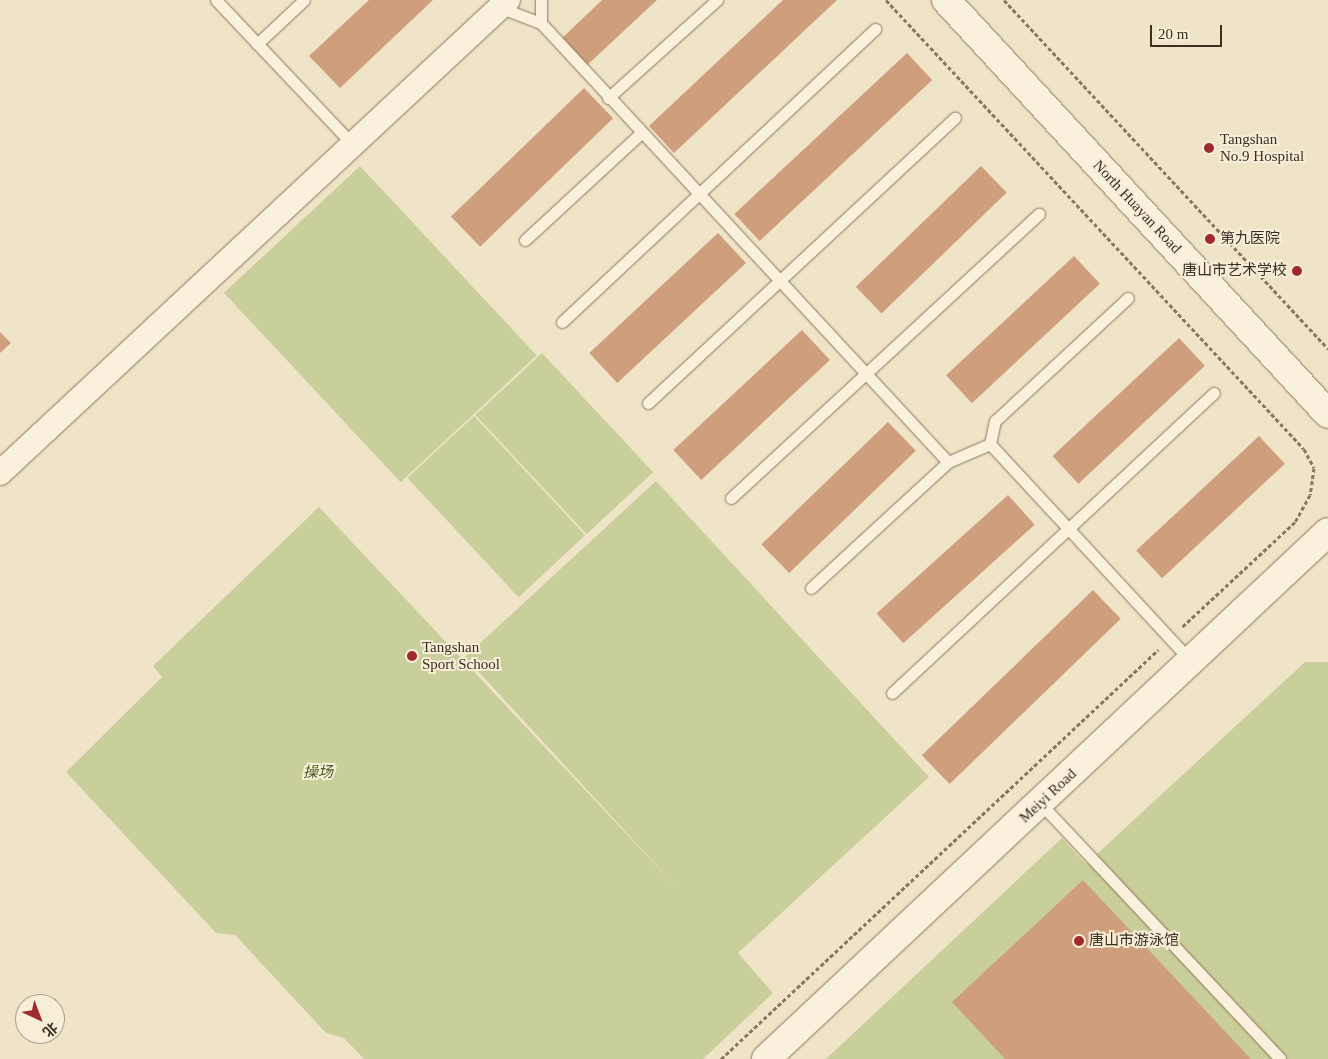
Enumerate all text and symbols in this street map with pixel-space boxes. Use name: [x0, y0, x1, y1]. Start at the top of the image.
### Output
scale bar: [1153, 15, 1226, 47]
text: 20 m: [1158, 26, 1188, 42]
place label: Tangshan No.9 Hospital: [1220, 130, 1304, 165]
marker: Tangshan No.9 Hospital: [1202, 141, 1216, 155]
street label: North Huayan Road: [1089, 157, 1185, 257]
place label: 第九医院: [1220, 230, 1280, 248]
marker: 第九医院: [1204, 233, 1216, 245]
place label: 唐山市艺术学校: [1182, 262, 1287, 280]
marker: 唐山市艺术学校: [1291, 265, 1303, 277]
place label: Tangshan Sport School: [422, 638, 500, 673]
marker: Tangshan Sport School: [406, 650, 418, 662]
park label: 操场: [303, 764, 333, 782]
street label: Meiyi Road: [1016, 765, 1080, 827]
place label: 唐山市游泳馆: [1089, 932, 1179, 950]
marker: 唐山市游泳馆: [1073, 935, 1085, 947]
north arrow: [15, 994, 65, 1044]
text: 北: [40, 1019, 60, 1040]

